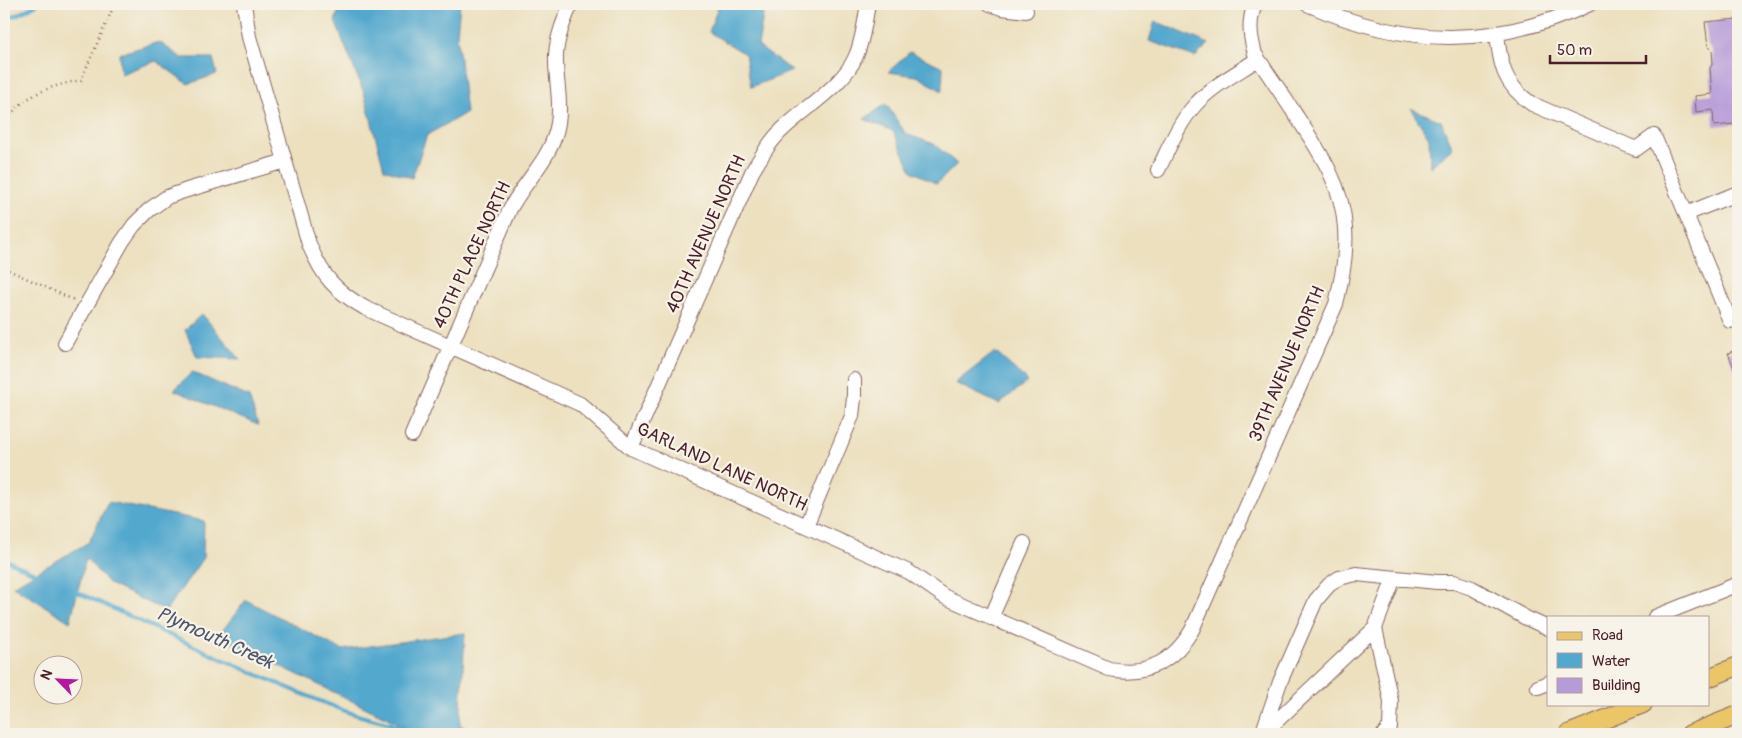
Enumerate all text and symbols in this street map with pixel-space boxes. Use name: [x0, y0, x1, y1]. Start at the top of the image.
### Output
scale bar: [1550, 32, 1646, 64]
text: 50 m: [1557, 41, 1592, 60]
street label: 40TH AVENUE NORTH: [661, 151, 751, 317]
street label: 40TH PLACE NORTH: [428, 178, 516, 332]
street label: 39TH AVENUE NORTH: [1244, 283, 1330, 445]
street label: GARLAND LANE NORTH: [633, 417, 811, 517]
water label: Plymouth Creek: [153, 602, 279, 675]
legend: [1547, 616, 1710, 706]
text: Road: [1592, 626, 1623, 645]
text: Water: [1592, 652, 1631, 671]
north arrow: [32, 656, 82, 706]
text: N: [37, 667, 56, 683]
text: Building: [1592, 676, 1640, 695]

